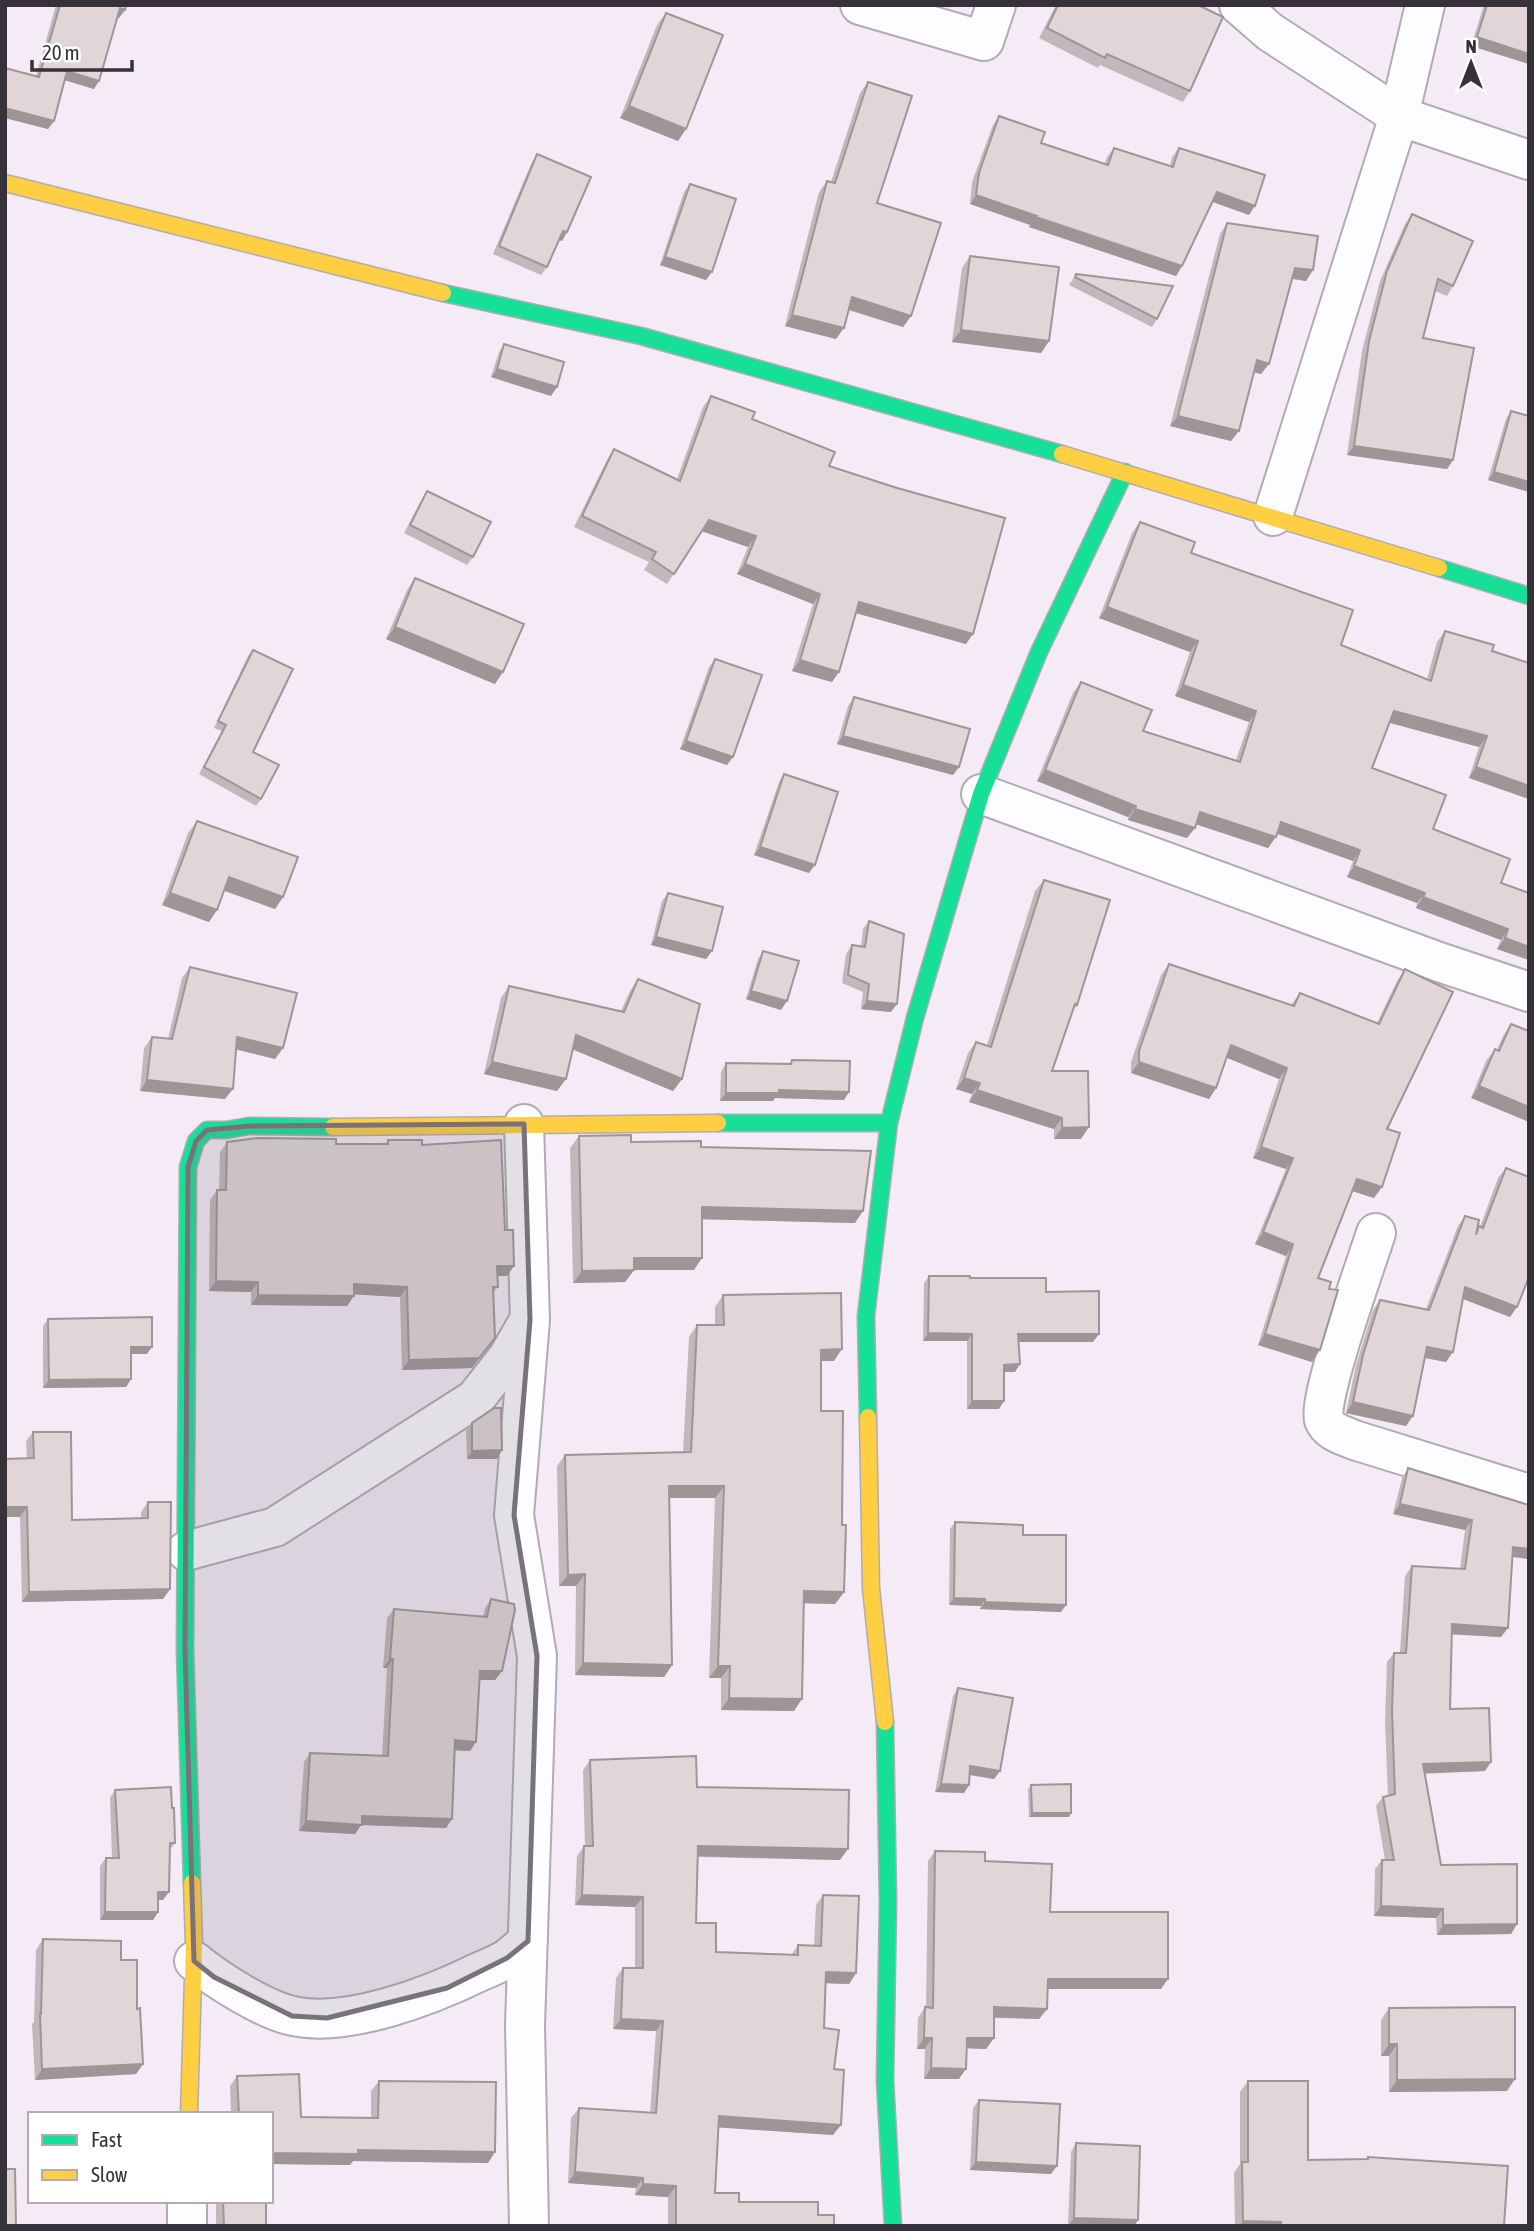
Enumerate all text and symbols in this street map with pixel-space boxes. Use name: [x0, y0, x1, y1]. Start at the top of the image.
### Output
scale bar: [32, 28, 131, 72]
north arrow: [1436, 28, 1506, 98]
text: N: [1465, 35, 1477, 57]
text: 20 m: [42, 40, 80, 64]
legend: [28, 2112, 273, 2203]
text: Fast: [91, 2127, 122, 2151]
text: Slow: [91, 2162, 128, 2186]

